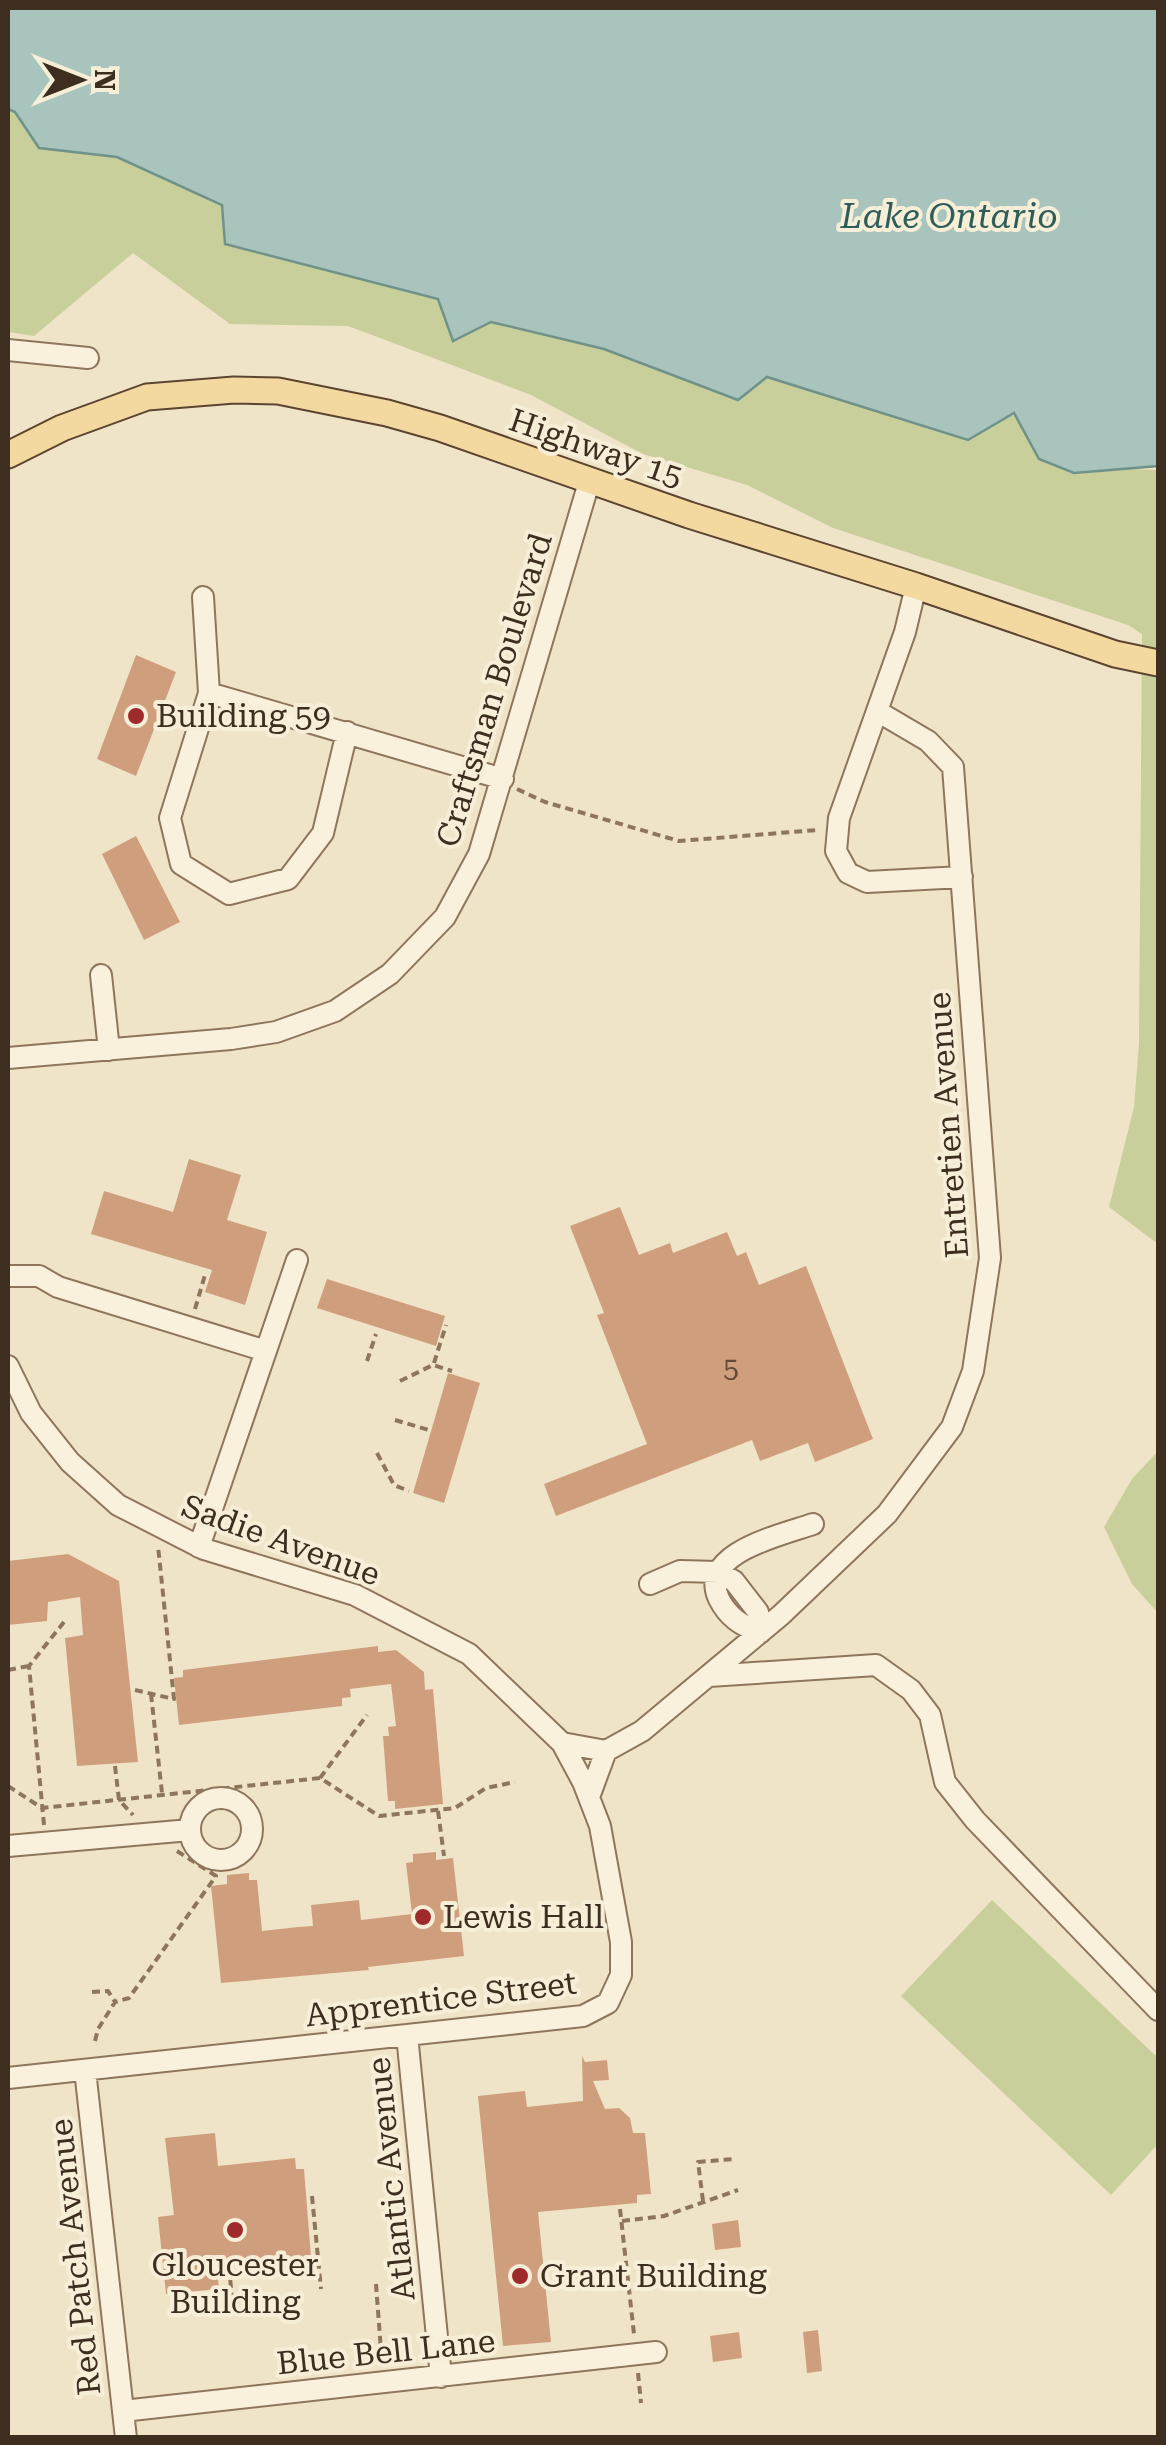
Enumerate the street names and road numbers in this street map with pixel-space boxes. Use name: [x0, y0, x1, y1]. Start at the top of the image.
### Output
street label: Highway 15: [504, 401, 688, 495]
street label: Craftsman Boulevard: [428, 529, 560, 851]
street label: Entretien Avenue: [920, 991, 976, 1259]
street label: Sadie Avenue: [177, 1487, 385, 1593]
street label: Apprentice Street: [303, 1964, 579, 2034]
street label: Atlantic Avenue: [359, 2055, 423, 2303]
street label: Red Patch Avenue: [42, 2117, 108, 2397]
street label: Blue Bell Lane: [275, 2322, 497, 2382]

